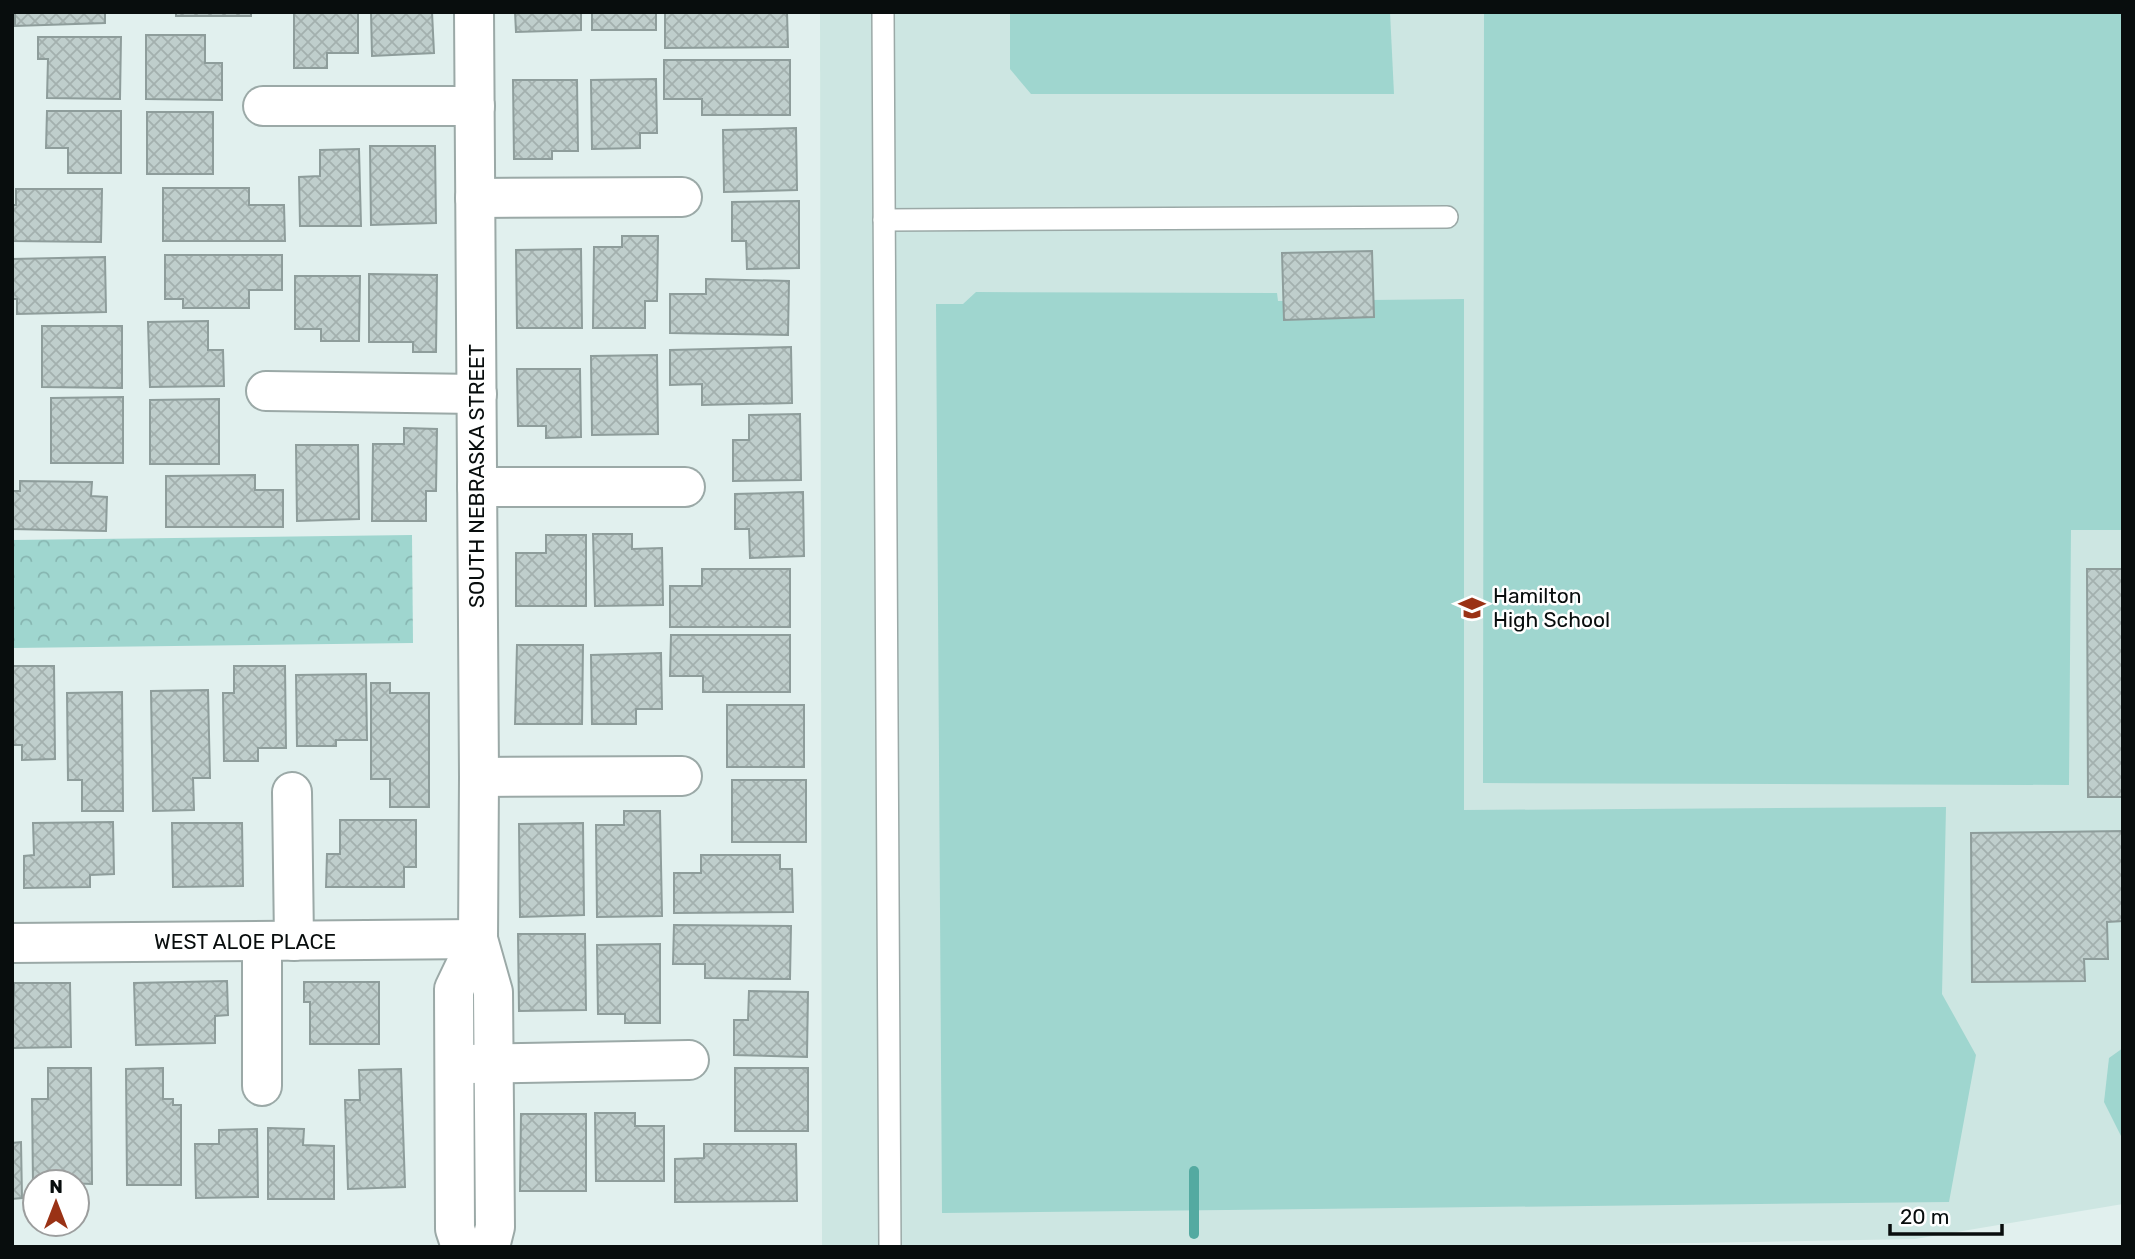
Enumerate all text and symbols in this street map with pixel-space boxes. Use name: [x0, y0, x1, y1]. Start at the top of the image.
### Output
street label: SOUTH NEBRASKA STREET: [464, 344, 489, 608]
place label: Hamilton High School: [1493, 583, 1610, 632]
school or university icon: Hamilton High School: [1457, 593, 1487, 623]
street label: WEST ALOE PLACE: [154, 929, 336, 954]
north arrow: [21, 1168, 91, 1238]
text: N: [49, 1175, 63, 1198]
scale bar: [1890, 1192, 2002, 1236]
text: 20 m: [1900, 1204, 1949, 1229]

